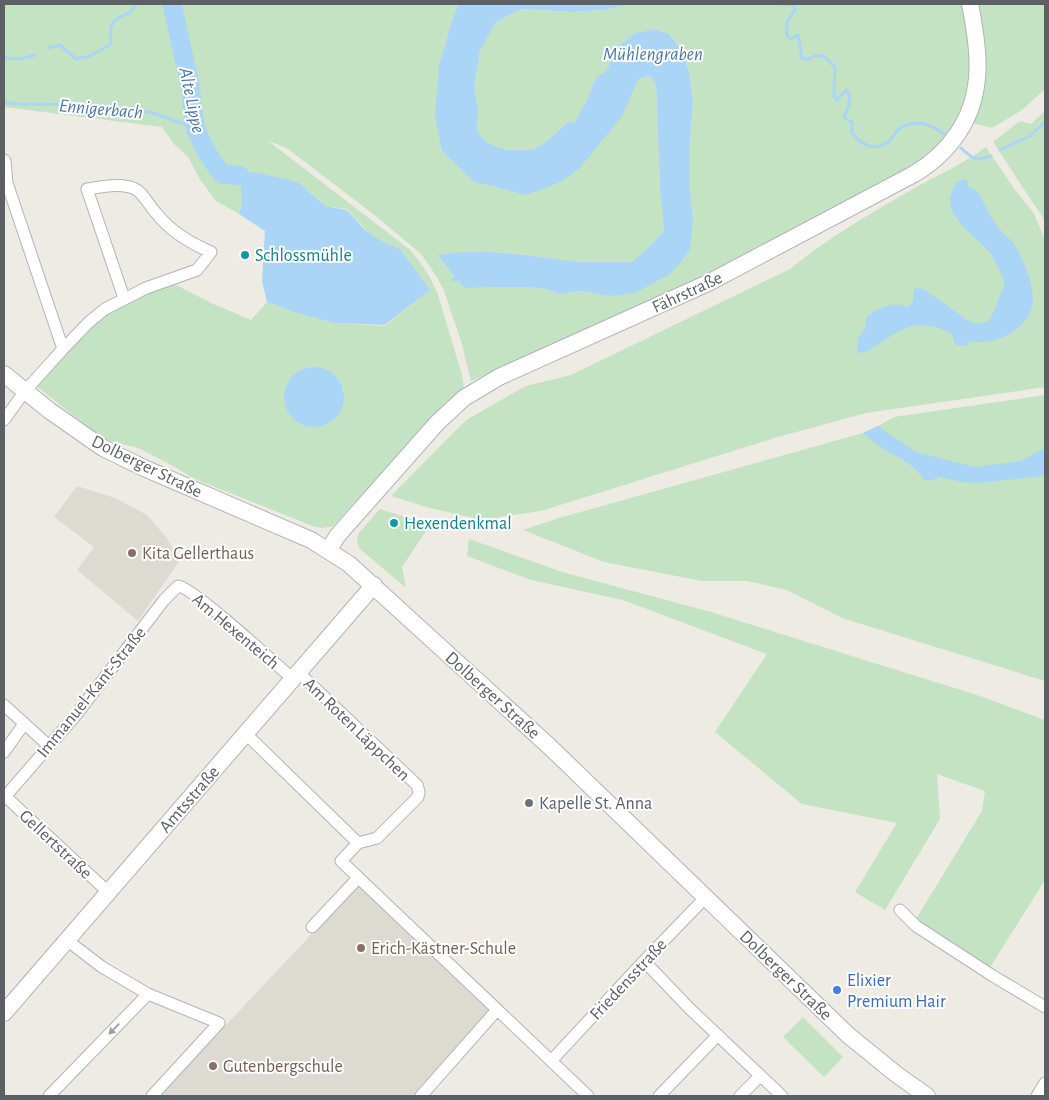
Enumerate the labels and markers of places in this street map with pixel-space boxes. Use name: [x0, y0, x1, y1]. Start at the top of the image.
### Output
place label: Schlossmühle: [255, 247, 352, 265]
marker: Schlossmühle: [239, 249, 251, 261]
place label: Hexendenkmal: [404, 515, 512, 533]
marker: Hexendenkmal: [388, 517, 400, 529]
place label: Kita Gellerthaus: [142, 545, 254, 563]
marker: Kita Gellerthaus: [126, 547, 138, 559]
place label: Kapelle St. Anna: [539, 795, 652, 813]
marker: Kapelle St. Anna: [523, 797, 535, 809]
place label: Erich-Kästner-Schule: [371, 940, 516, 958]
marker: Erich-Kästner-Schule: [355, 942, 367, 954]
place label: Elixier Premium Hair: [847, 972, 946, 1011]
marker: Elixier Premium Hair: [831, 984, 843, 996]
place label: Gutenbergschule: [223, 1058, 343, 1076]
marker: Gutenbergschule: [207, 1060, 219, 1072]

